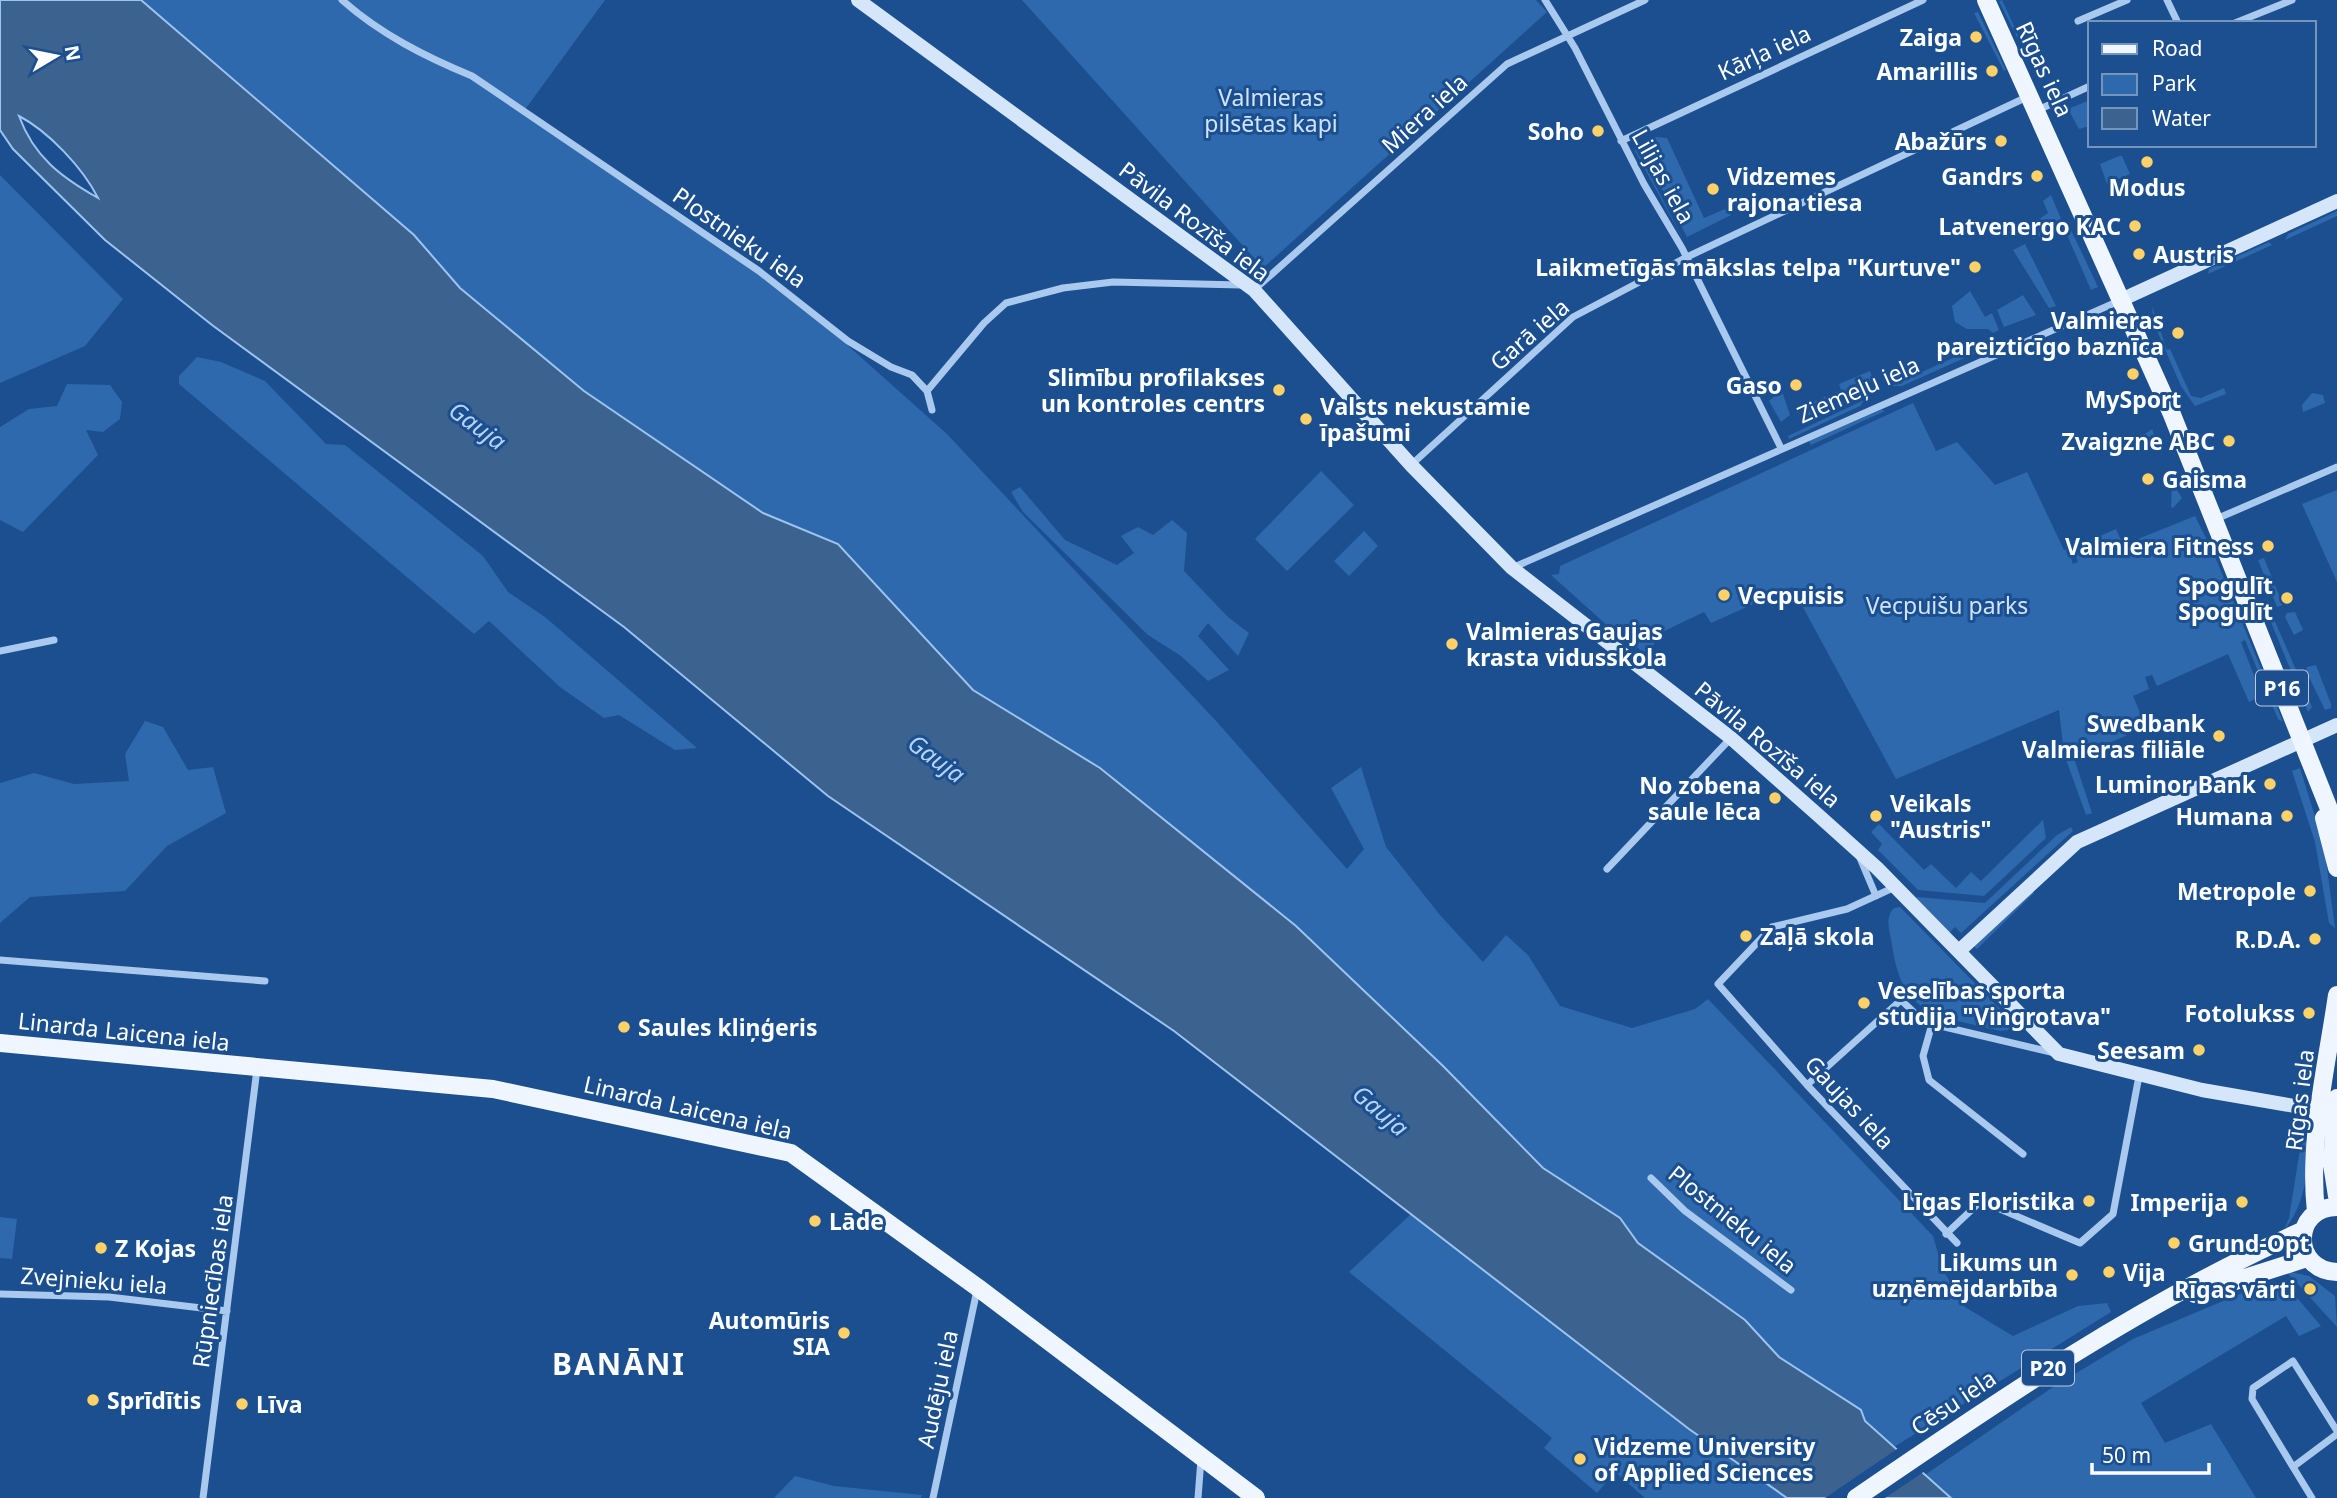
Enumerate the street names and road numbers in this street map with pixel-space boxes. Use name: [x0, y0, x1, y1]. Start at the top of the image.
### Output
street label: Rīgas iela: [2009, 16, 2081, 122]
street label: Kārļa iela: [1712, 17, 1816, 87]
street label: Miera iela: [1374, 66, 1474, 160]
street label: Lilijas iela: [1625, 123, 1703, 229]
street label: Pāvila Rozīša iela: [1113, 154, 1277, 288]
street label: Plostnieku iela: [667, 179, 813, 295]
street label: Garā iela: [1483, 291, 1575, 377]
street label: Ziemeļu iela: [1792, 348, 1924, 430]
road number: P16: [2256, 670, 2308, 706]
street label: Pāvila Rozīša iela: [1688, 673, 1848, 815]
street label: Linarda Laicena iela: [16, 1004, 232, 1058]
street label: Rīgas iela: [2277, 1047, 2321, 1153]
street label: Gaujas iela: [1798, 1048, 1902, 1156]
street label: Linarda Laicena iela: [581, 1067, 795, 1147]
street label: Plostnieku iela: [1662, 1157, 1804, 1281]
street label: Rūpniecības iela: [184, 1192, 240, 1370]
street label: Zvejnieku iela: [20, 1259, 168, 1301]
street label: Audēju iela: [909, 1327, 965, 1451]
road number: P20: [2022, 1350, 2074, 1386]
street label: Cēsu iela: [1904, 1362, 2002, 1442]

